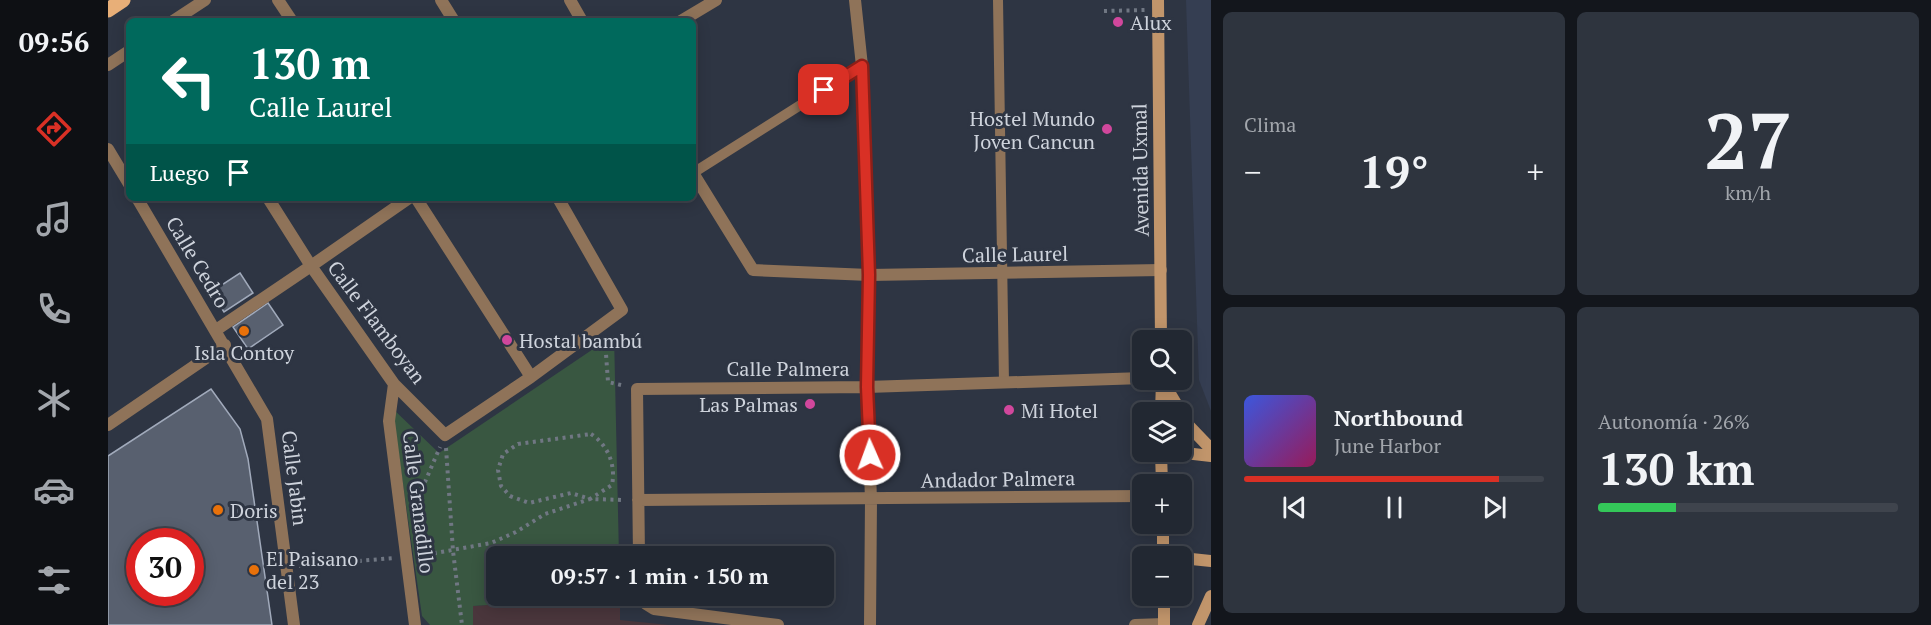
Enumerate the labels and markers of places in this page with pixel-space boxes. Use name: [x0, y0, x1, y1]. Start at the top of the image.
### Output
place label: Alux: [1130, 9, 1172, 36]
marker: Alux: [1111, 15, 1125, 29]
pin: [798, 64, 849, 115]
place label: Hostel Mundo Joven Cancun: [970, 105, 1095, 155]
marker: Hostel Mundo Joven Cancun: [1100, 122, 1114, 136]
marker: Isla Contoy: [237, 324, 251, 338]
place label: Hostal bambú: [519, 327, 642, 354]
marker: Hostal bambú: [500, 333, 514, 347]
place label: Isla Contoy: [194, 339, 295, 366]
place label: Las Palmas: [699, 391, 798, 418]
marker: Las Palmas: [803, 397, 817, 411]
place label: Mi Hotel: [1021, 397, 1098, 424]
marker: Mi Hotel: [1002, 403, 1016, 417]
place label: Doris: [230, 497, 278, 524]
marker: Doris: [211, 503, 225, 517]
place label: El Paisano del 23: [266, 545, 358, 595]
marker: El Paisano del 23: [247, 563, 261, 577]

